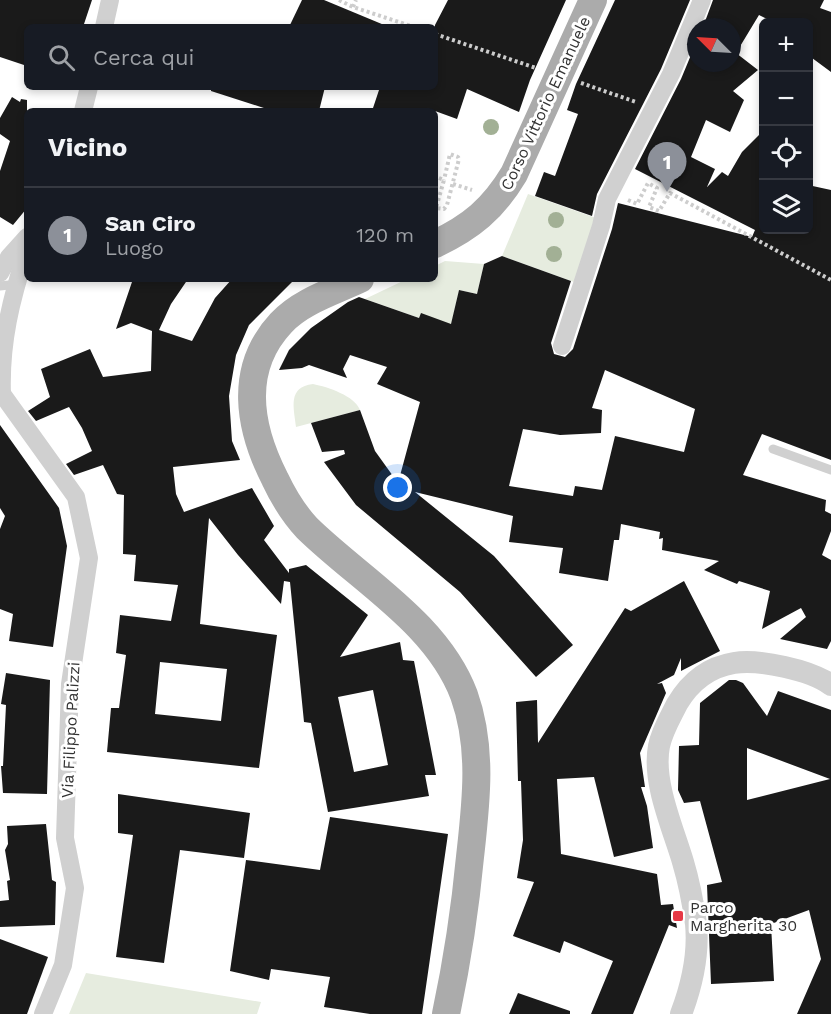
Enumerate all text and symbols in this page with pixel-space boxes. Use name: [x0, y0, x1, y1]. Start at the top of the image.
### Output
street label: Corso Vittorio Emanuele: [497, 13, 594, 193]
north arrow: [687, 18, 741, 72]
map controls: [759, 18, 813, 234]
button: +: [759, 18, 813, 72]
search box: [24, 24, 438, 90]
icon: search: [45, 41, 78, 74]
text: Cerca qui: [93, 45, 194, 70]
button: −: [759, 72, 813, 126]
button: locate: [759, 126, 813, 180]
text: Vicino: [48, 132, 127, 162]
pin: 1: [648, 142, 686, 192]
button: layers: [759, 180, 813, 234]
text: San Ciro: [105, 211, 196, 236]
text: 1: [63, 223, 72, 247]
text: 120 m: [356, 223, 414, 247]
text: Luogo: [105, 236, 164, 260]
your location: [383, 473, 412, 502]
street label: Via Filippo Palizzi: [57, 661, 84, 799]
place label: Parco Margherita 30: [690, 898, 797, 935]
marker: Parco Margherita 30: [671, 909, 685, 923]

